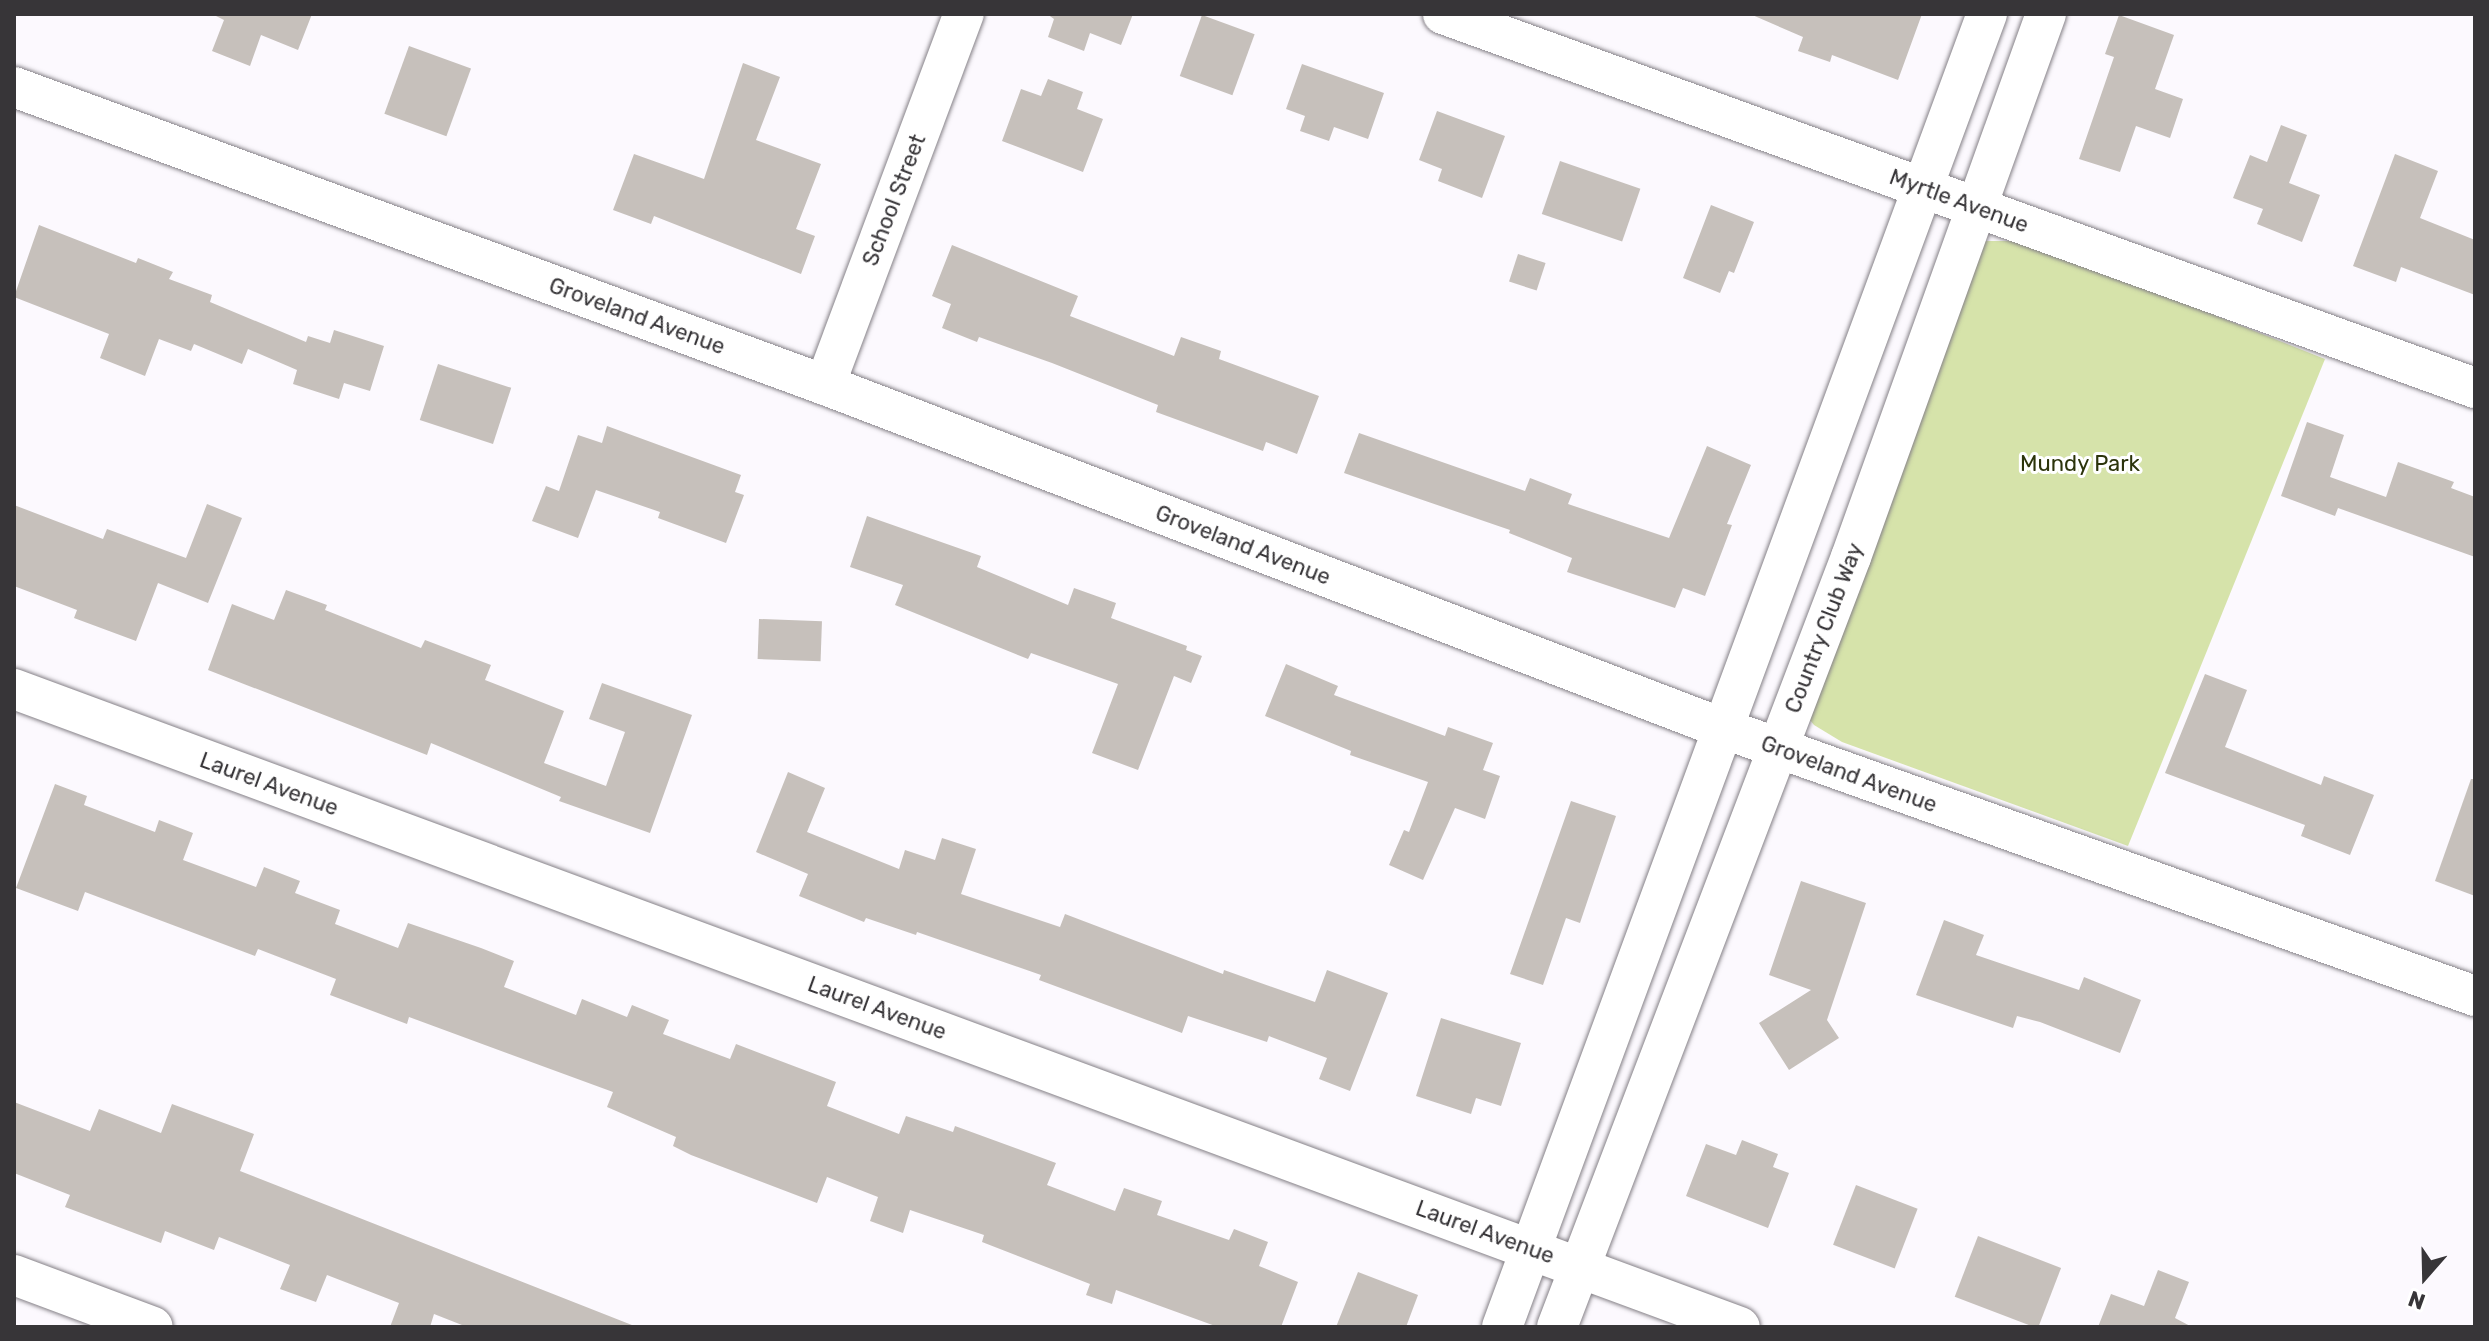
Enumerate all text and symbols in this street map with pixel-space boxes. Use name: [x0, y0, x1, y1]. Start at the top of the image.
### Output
street label: School Street: [857, 130, 931, 270]
street label: Myrtle Avenue: [1886, 164, 2032, 238]
street label: Groveland Avenue: [545, 272, 729, 360]
park label: Mundy Park: [2020, 451, 2140, 477]
street label: Groveland Avenue: [1152, 499, 1334, 591]
street label: Country Club Way: [1779, 539, 1869, 717]
street label: Groveland Avenue: [1757, 730, 1941, 818]
street label: Laurel Avenue: [196, 747, 342, 821]
street label: Laurel Avenue: [804, 971, 950, 1045]
street label: Laurel Avenue: [1412, 1195, 1558, 1269]
north arrow: [2385, 1237, 2465, 1317]
text: N: [2405, 1285, 2429, 1315]

